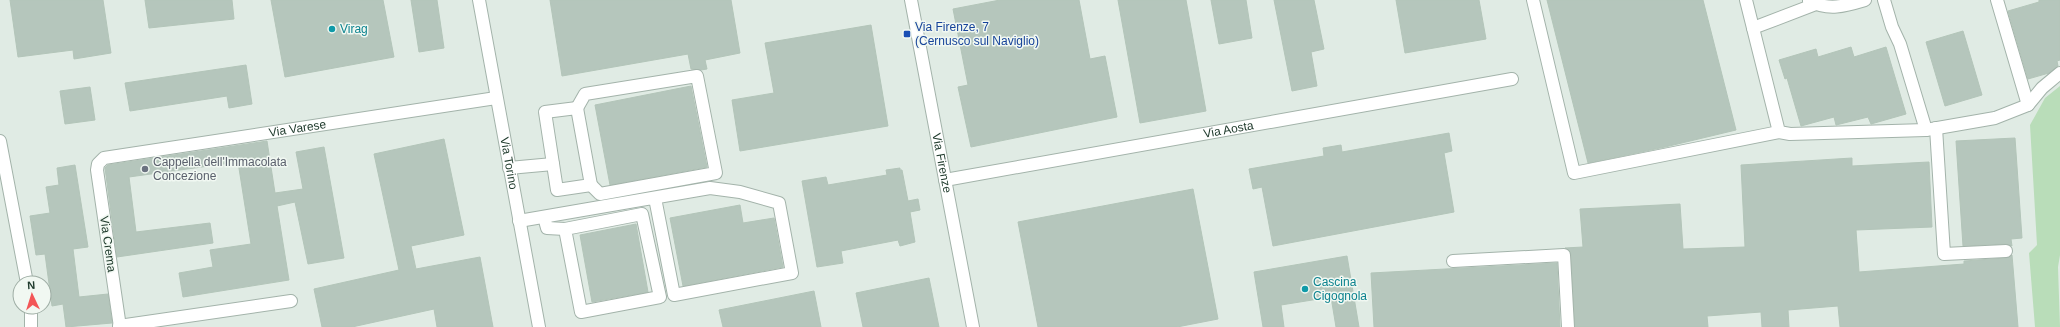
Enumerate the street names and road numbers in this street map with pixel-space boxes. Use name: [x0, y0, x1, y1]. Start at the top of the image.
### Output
street label: Via Varese: [268, 117, 327, 140]
street label: Via Aosta: [1202, 118, 1255, 141]
street label: Via Firenze: [929, 132, 955, 194]
street label: Via Torino: [497, 136, 521, 191]
street label: Via Crema: [97, 215, 119, 273]

